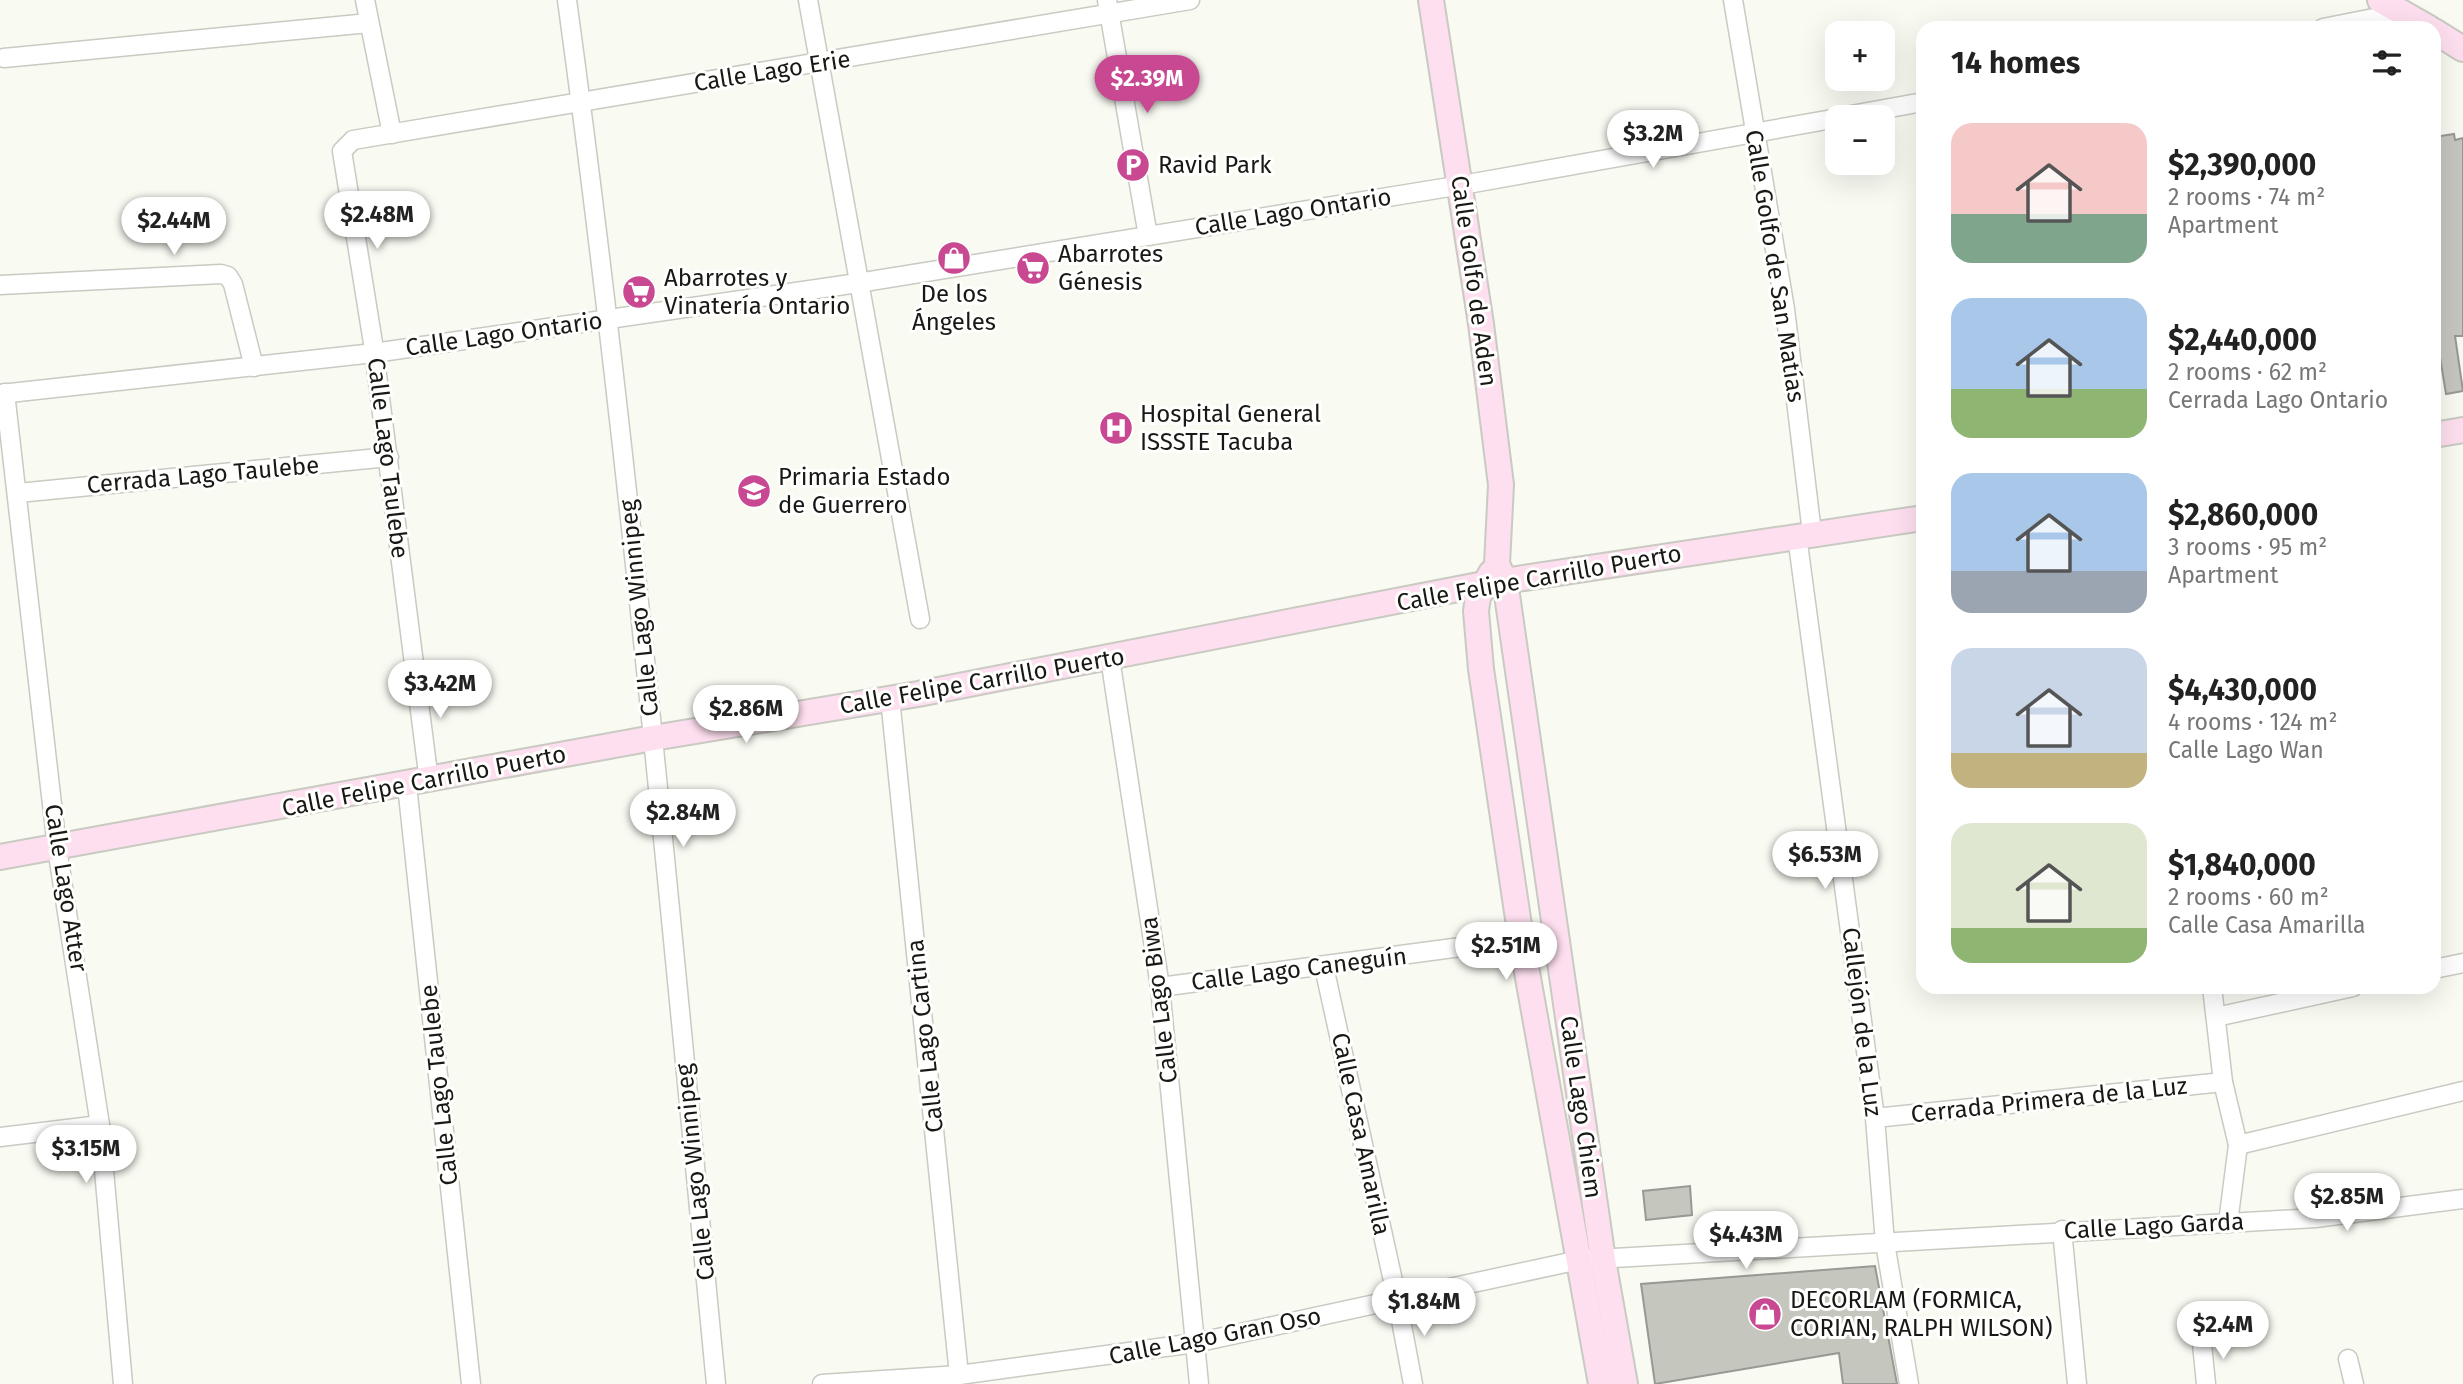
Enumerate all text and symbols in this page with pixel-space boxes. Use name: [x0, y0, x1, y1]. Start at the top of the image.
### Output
map controls: [1825, 21, 1895, 175]
button: +: [1825, 21, 1895, 91]
icon: filters: [2368, 44, 2406, 82]
street label: Calle Lago Erie: [692, 45, 852, 97]
text: 14 homes: [1951, 45, 2080, 81]
pin: $2.39M: [1090, 55, 1204, 115]
text: $2.39M: [1111, 64, 1183, 92]
button: −: [1825, 105, 1895, 175]
pin: $3.2M: [1604, 110, 1702, 170]
text: $3.2M: [1623, 119, 1683, 147]
street label: Calle Golfo de San Matías: [1740, 128, 1810, 404]
parking icon: Ravid Park: [1114, 146, 1152, 184]
text: $2,390,000: [2168, 147, 2316, 183]
place label: Ravid Park: [1158, 151, 1272, 179]
icon: home: [2007, 151, 2091, 235]
street label: Calle Golfo de Aden: [1445, 174, 1503, 388]
street label: Calle Lago Ontario: [1193, 183, 1393, 241]
text: 2 rooms · 74 m²: [2168, 183, 2325, 211]
pin: $2.48M: [320, 191, 434, 251]
pin: $2.44M: [117, 198, 231, 257]
text: $2.48M: [340, 200, 414, 228]
text: $2.44M: [137, 206, 211, 234]
text: Apartment: [2168, 211, 2278, 239]
shop icon: De los Ángeles: [935, 239, 973, 277]
place label: Abarrotes Génesis: [1058, 240, 1163, 296]
supermarket icon: Abarrotes Génesis: [1014, 249, 1052, 287]
place label: Abarrotes y Vinatería Ontario: [664, 264, 850, 320]
supermarket icon: Abarrotes y Vinatería Ontario: [620, 273, 658, 311]
place label: De los Ángeles: [912, 280, 996, 336]
street label: Calle Lago Ontario: [404, 306, 604, 362]
text: $2,440,000: [2168, 322, 2317, 358]
icon: home: [2007, 326, 2091, 410]
street label: Calle Lago Taulebe: [362, 356, 414, 560]
text: 2 rooms · 62 m²: [2168, 358, 2327, 386]
text: Cerrada Lago Ontario: [2168, 386, 2388, 414]
place label: Hospital General ISSSTE Tacuba: [1140, 400, 1321, 456]
hospital icon: Hospital General ISSSTE Tacuba: [1097, 409, 1135, 447]
street label: Cerrada Lago Taulebe: [86, 451, 320, 499]
place label: Primaria Estado de Guerrero: [778, 463, 950, 519]
school or university icon: Primaria Estado de Guerrero: [735, 472, 773, 510]
text: $2,860,000: [2168, 497, 2318, 533]
street label: Calle Lago Winnipeg: [614, 498, 664, 718]
icon: home: [2007, 501, 2091, 585]
text: 3 rooms · 95 m²: [2168, 533, 2327, 561]
street label: Calle Felipe Carrillo Puerto: [1394, 539, 1684, 617]
text: Apartment: [2168, 561, 2278, 589]
street label: Calle Felipe Carrillo Puerto: [837, 642, 1127, 720]
pin: $3.42M: [383, 660, 497, 720]
text: $3.42M: [404, 669, 476, 697]
text: $4,430,000: [2168, 672, 2317, 708]
icon: home: [2007, 676, 2091, 760]
pin: $2.86M: [689, 686, 803, 745]
text: $2.86M: [709, 694, 783, 722]
text: 4 rooms · 124 m²: [2168, 708, 2337, 736]
text: Calle Lago Wan: [2168, 736, 2324, 764]
street label: Calle Felipe Carrillo Puerto: [280, 740, 568, 822]
pin: $2.84M: [626, 790, 740, 849]
text: $2.84M: [646, 798, 720, 826]
street label: Calle Lago Atter: [39, 802, 93, 975]
pin: $6.53M: [1768, 832, 1882, 891]
text: $6.53M: [1788, 840, 1862, 868]
text: $1,840,000: [2168, 847, 2316, 883]
icon: home: [2007, 851, 2091, 935]
text: 2 rooms · 60 m²: [2168, 883, 2329, 911]
text: Calle Casa Amarilla: [2168, 911, 2366, 939]
street label: Calle Lago Biwa: [1135, 915, 1183, 1085]
pin: $2.51M: [1449, 922, 1563, 982]
street label: Callejón de la Luz: [1837, 926, 1887, 1118]
text: $2.51M: [1471, 931, 1541, 959]
street label: Calle Lago Cartina: [901, 938, 949, 1134]
street label: Calle Lago Caneguín: [1190, 942, 1408, 996]
street label: Calle Lago Taulebe: [415, 983, 463, 1187]
street label: Calle Lago Chiem: [1554, 1014, 1608, 1200]
street label: Calle Casa Amarilla: [1326, 1030, 1396, 1238]
street label: Calle Lago Winnipeg: [670, 1062, 720, 1282]
street label: Cerrada Primera de la Luz: [1909, 1072, 2189, 1128]
pin: $3.15M: [29, 1126, 143, 1185]
text: $3.15M: [52, 1134, 120, 1162]
pin: $2.85M: [2290, 1174, 2404, 1233]
text: $2.85M: [2310, 1182, 2384, 1210]
street label: Calle Lago Garda: [2063, 1207, 2245, 1245]
pin: $4.43M: [1689, 1212, 1803, 1271]
text: $4.43M: [1709, 1220, 1783, 1248]
pin: $1.84M: [1367, 1278, 1481, 1338]
place label: DECORLAM (FORMICA, CORIAN, RALPH WILSON): [1790, 1286, 2053, 1342]
text: $1.84M: [1388, 1287, 1460, 1315]
shop icon: DECORLAM (FORMICA, CORIAN, RALPH WILSON): [1746, 1295, 1784, 1333]
street label: Calle Lago Gran Oso: [1107, 1302, 1323, 1370]
pin: $2.4M: [2174, 1302, 2272, 1361]
text: $2.4M: [2193, 1310, 2253, 1338]

